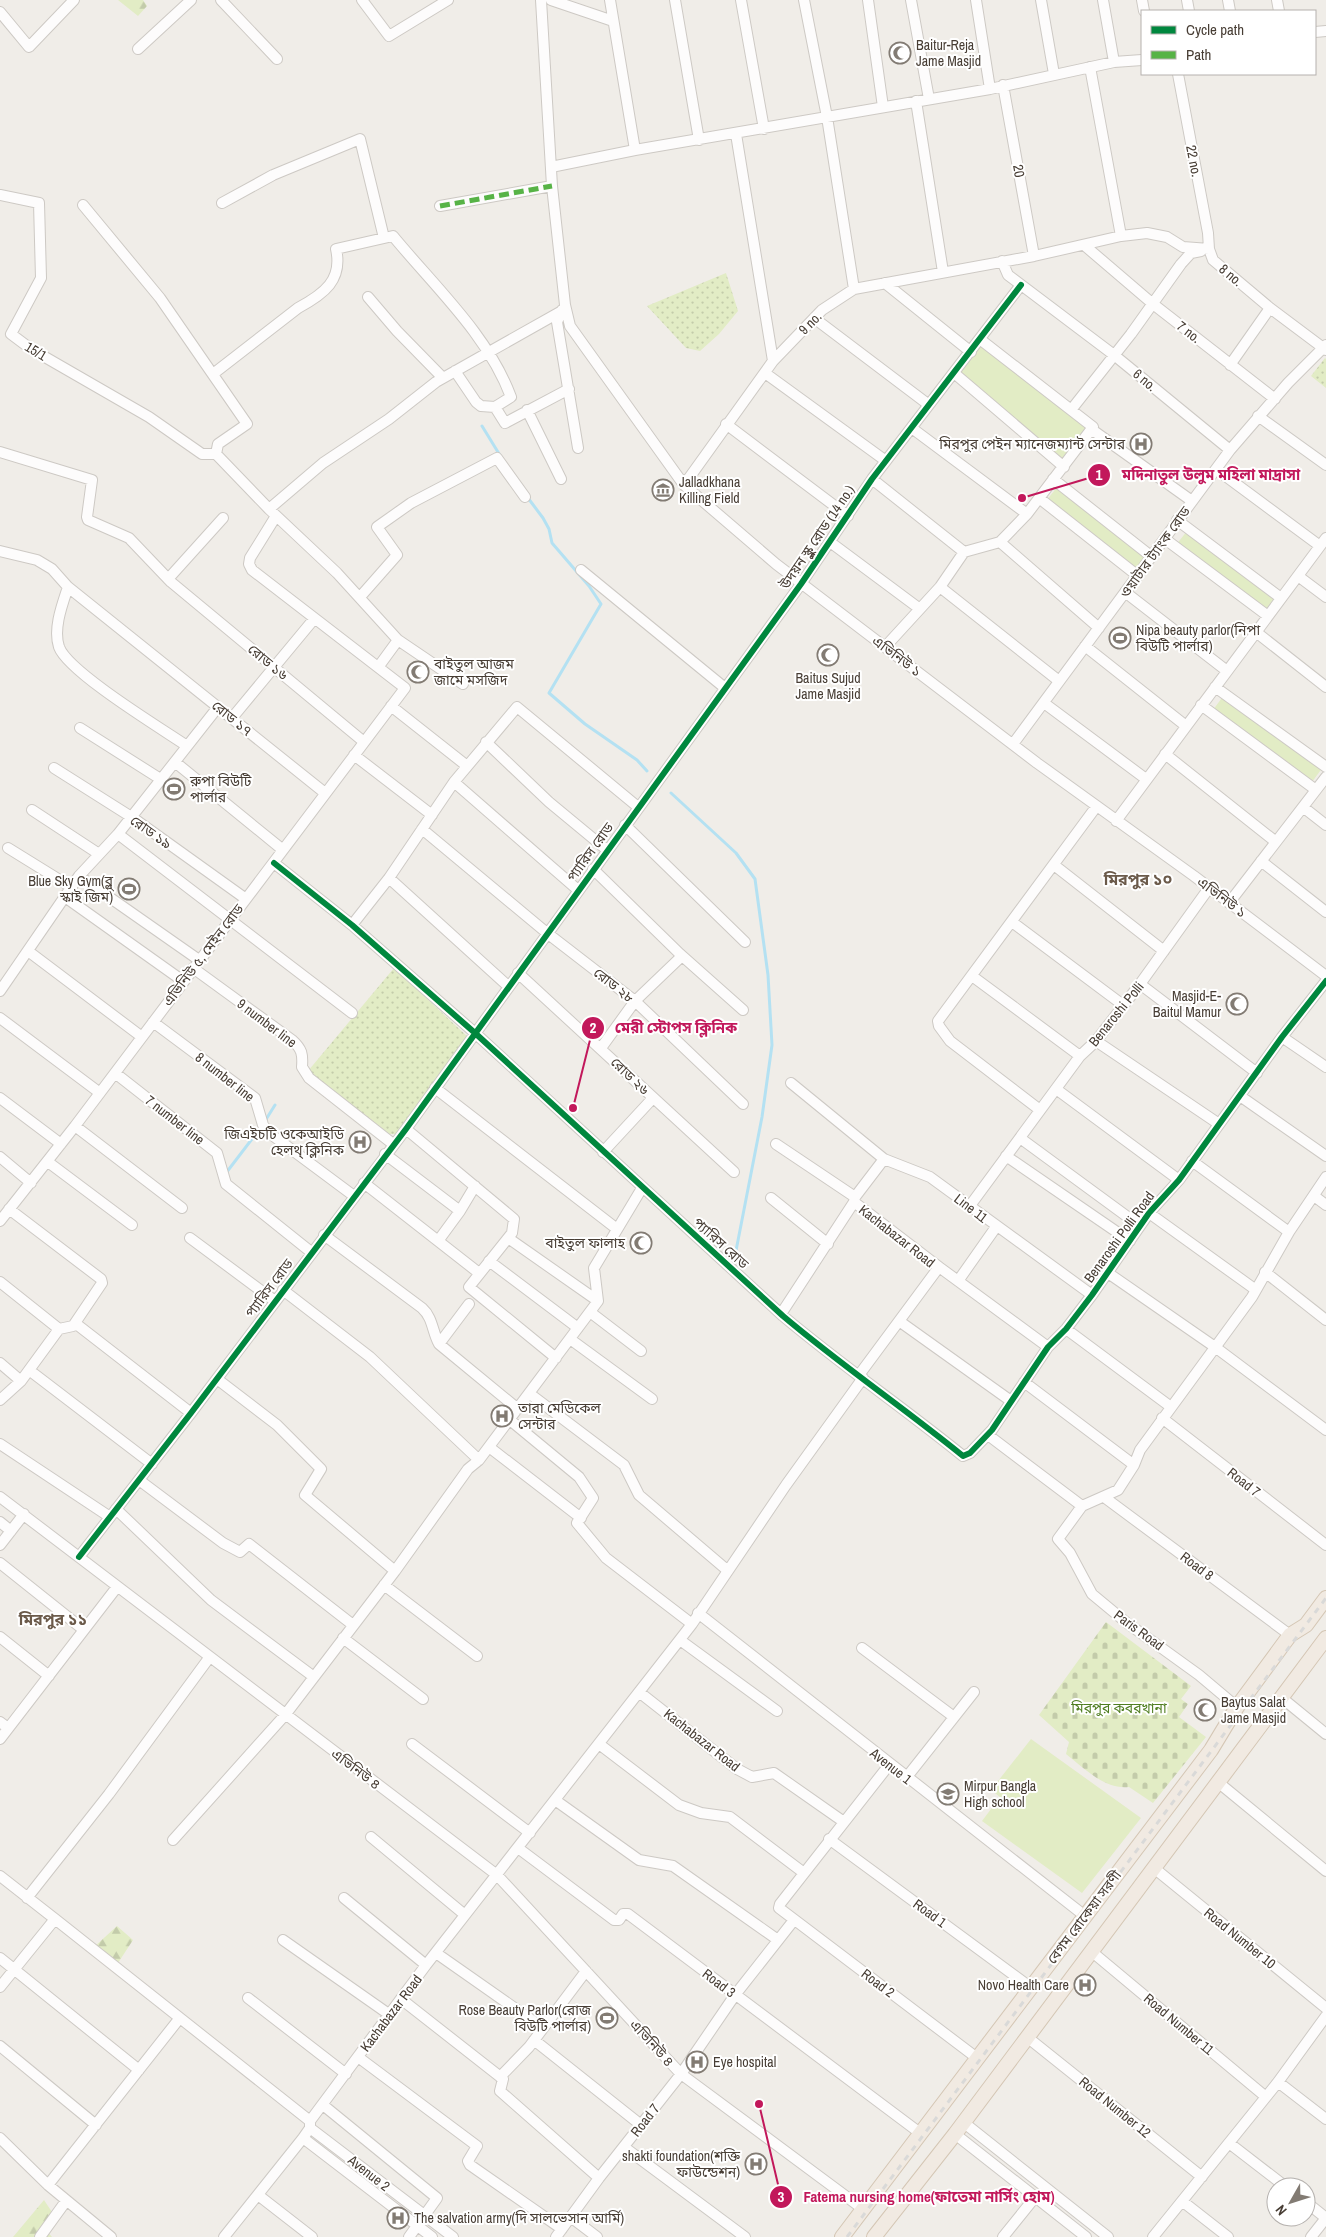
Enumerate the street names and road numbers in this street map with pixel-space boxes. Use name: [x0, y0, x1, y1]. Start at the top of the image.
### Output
street label: 22 no.: [1182, 144, 1206, 178]
street label: 20: [1009, 163, 1029, 179]
street label: 8 no.: [1215, 260, 1247, 290]
street label: 9 no.: [795, 308, 825, 338]
street label: 7 no.: [1173, 317, 1205, 347]
street label: 15/1: [22, 338, 51, 365]
street label: 6 no.: [1129, 365, 1161, 395]
street label: উদয়ন স্কুল রোড (14 no.): [775, 481, 859, 593]
street label: ওয়াটার ট্যাংক রোড: [1116, 502, 1195, 601]
street label: এভিনিউ ১: [869, 632, 925, 680]
street label: রোড ১৬: [244, 640, 292, 684]
street label: রোড ১৭: [208, 696, 256, 740]
street label: রোড ১৯: [127, 811, 175, 853]
street label: প্যারিস রোড: [563, 818, 618, 885]
street label: এভিনিউ ১: [1194, 873, 1250, 921]
street label: এভিনিউ ৫, মেইন রোড: [159, 899, 248, 1010]
street label: রোড ২৮: [590, 963, 638, 1007]
street label: Benaroshi Polli: [1085, 978, 1147, 1050]
street label: 9 number line: [234, 995, 300, 1051]
street label: 8 number line: [192, 1048, 258, 1106]
street label: রোড ২৬: [607, 1053, 653, 1099]
street label: 7 number line: [142, 1091, 208, 1149]
street label: Benaroshi Polli Road: [1080, 1188, 1158, 1286]
street label: Line 11: [951, 1190, 992, 1227]
street label: Kachabazar Road: [855, 1201, 939, 1271]
street label: প্যারিস রোড: [689, 1213, 753, 1273]
street label: প্যারিস রোড: [241, 1254, 297, 1321]
street label: Road 7: [1224, 1464, 1264, 1500]
street label: Road 8: [1177, 1548, 1217, 1584]
street label: Paris Road: [1110, 1606, 1168, 1654]
street label: Kachabazar Road: [660, 1705, 744, 1775]
street label: Avenue 1: [866, 1743, 916, 1788]
street label: এভিনিউ ৪: [328, 1745, 384, 1793]
street label: বেগম রোকেয়া সরণী: [1043, 1866, 1125, 1967]
street label: Road 1: [910, 1895, 951, 1932]
street label: Road Number 10: [1200, 1903, 1280, 1973]
street label: Road 3: [699, 1965, 739, 2001]
street label: Road 2: [858, 1965, 898, 2001]
street label: Kachabazar Road: [356, 1971, 426, 2055]
street label: Road Number 11: [1140, 1989, 1218, 2059]
street label: এভিনিউ ৪: [626, 2016, 678, 2070]
street label: Road Number 12: [1075, 2072, 1155, 2142]
street label: Road 7: [627, 2100, 663, 2140]
street label: Avenue 2: [344, 2150, 394, 2195]

